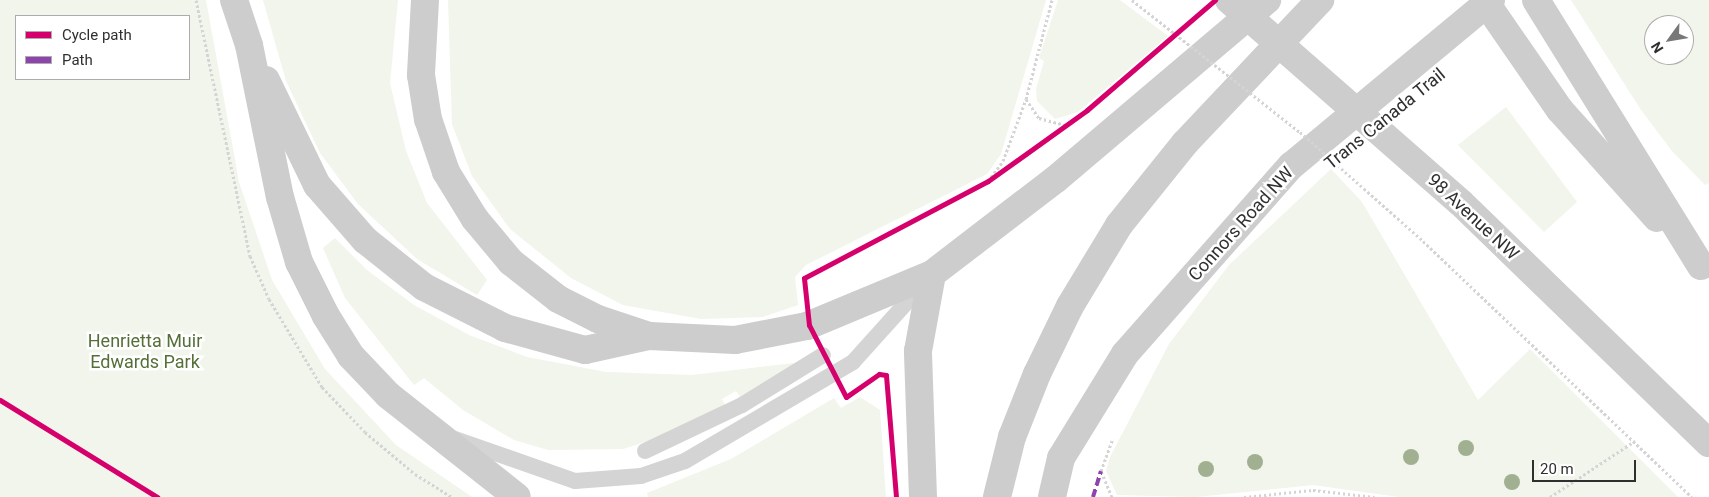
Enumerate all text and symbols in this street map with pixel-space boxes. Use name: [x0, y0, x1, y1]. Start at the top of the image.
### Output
legend: [15, 15, 190, 80]
north arrow: [1644, 15, 1694, 65]
text: Cycle path: [62, 26, 132, 44]
text: N: [1648, 39, 1667, 56]
text: Path: [62, 51, 93, 69]
street label: Trans Canada Trail: [1320, 64, 1450, 174]
street label: Connors Road NW: [1184, 162, 1298, 286]
street label: 98 Avenue NW: [1423, 169, 1523, 265]
park label: Henrietta Muir Edwards Park: [88, 331, 202, 374]
scale bar: [1534, 450, 1638, 482]
text: 20 m: [1540, 460, 1574, 478]

